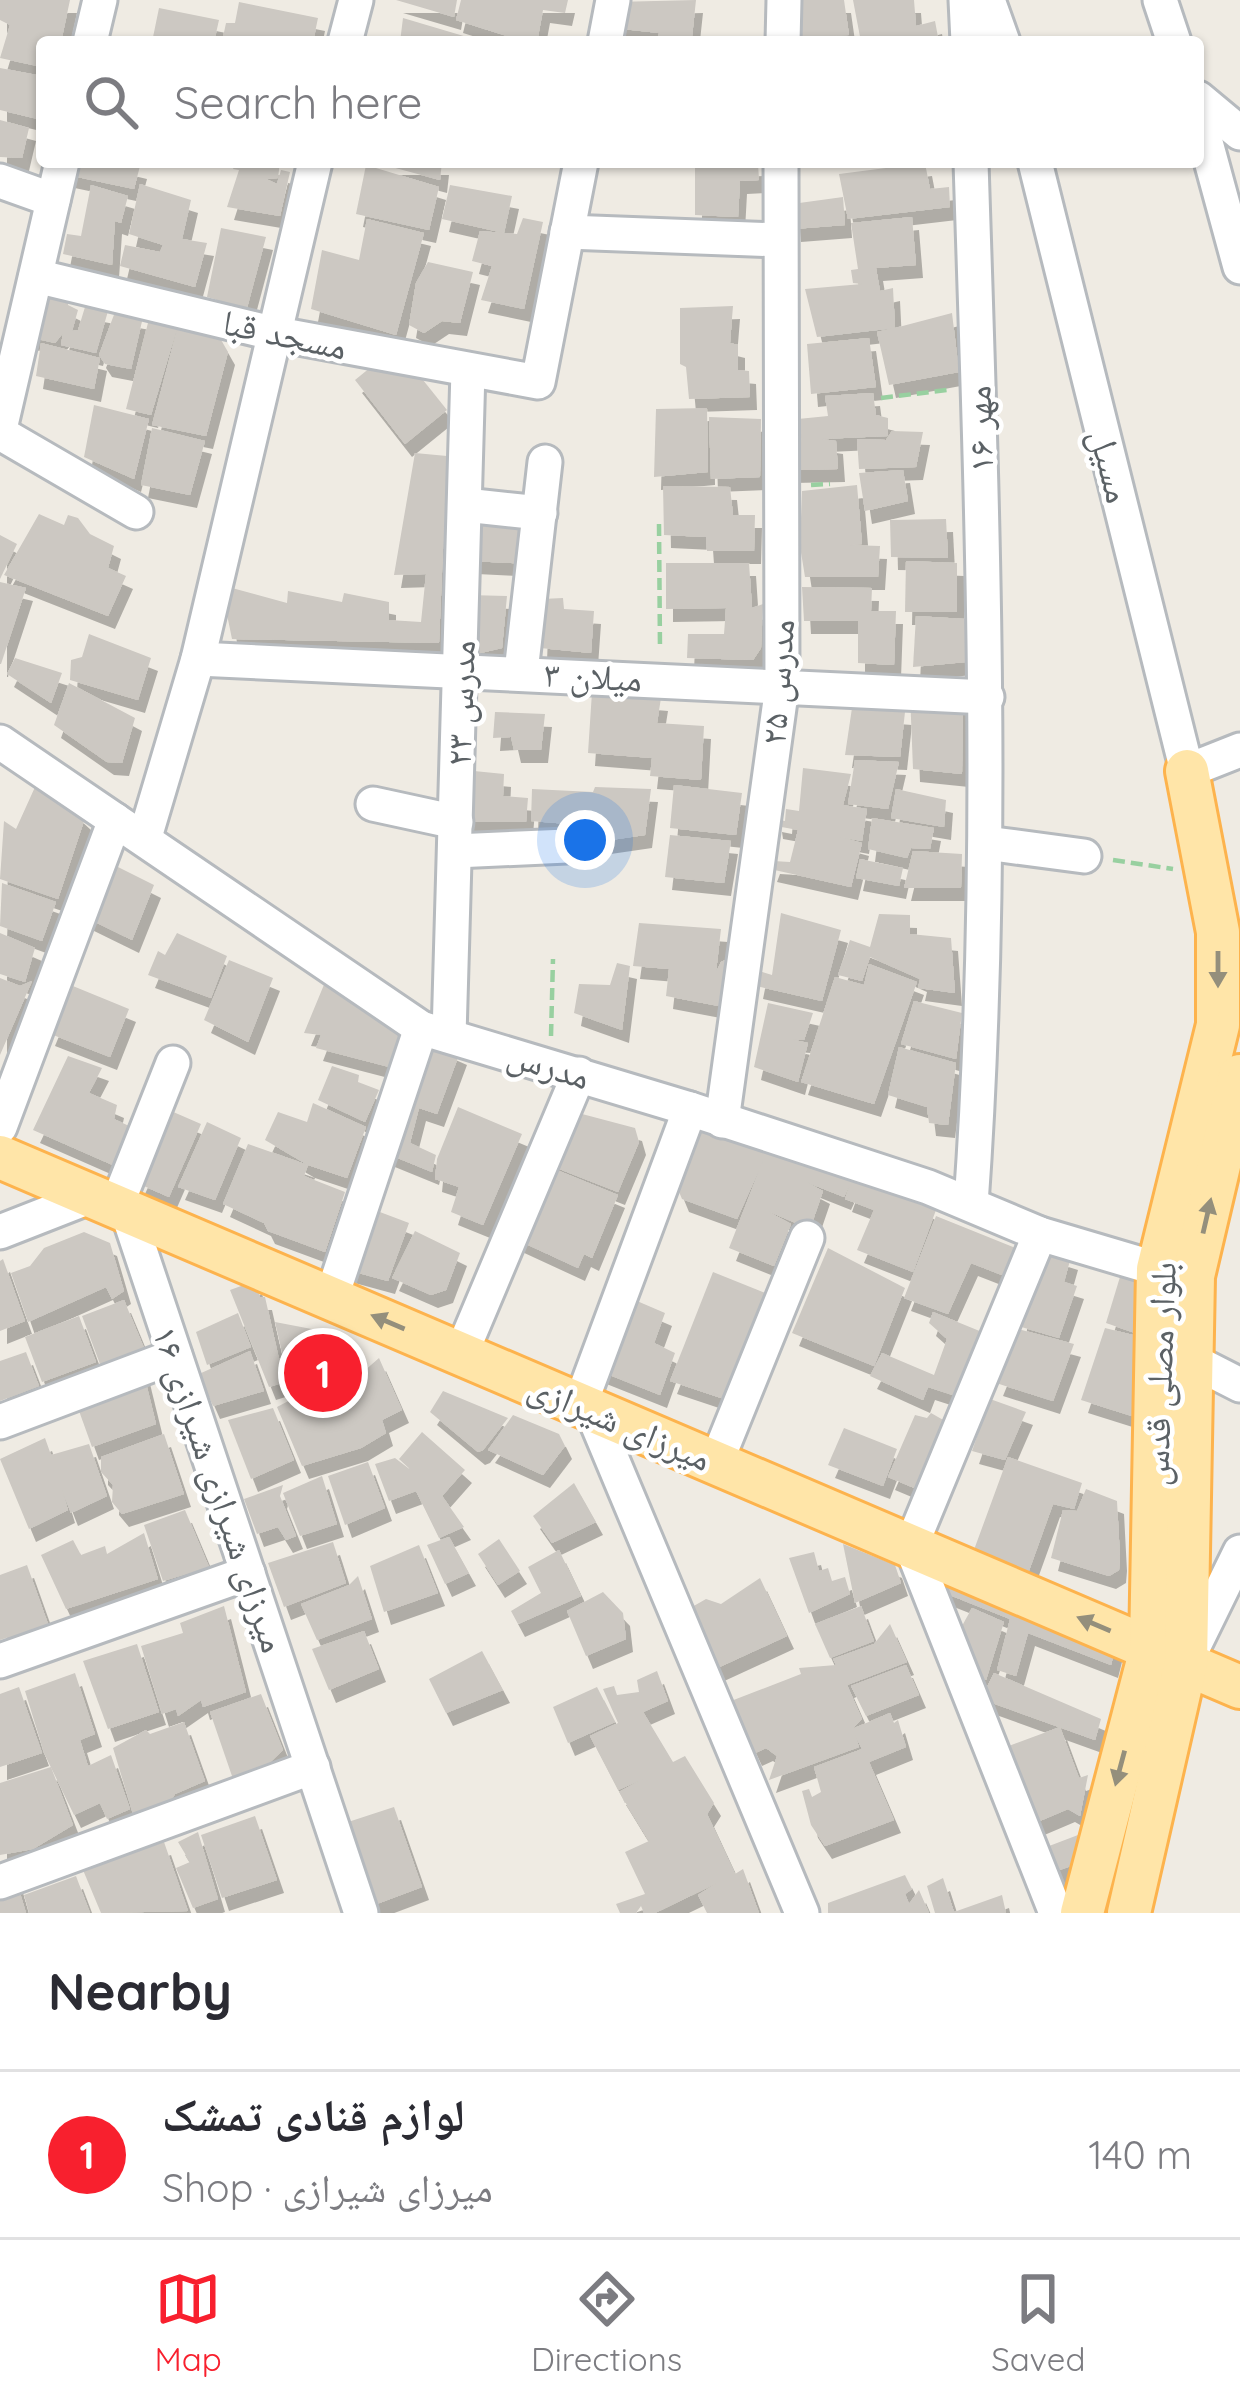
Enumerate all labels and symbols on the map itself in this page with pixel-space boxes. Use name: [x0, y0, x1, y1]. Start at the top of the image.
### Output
street label: مسجد قبا: [219, 298, 351, 369]
street label: مهر ۱۶: [954, 385, 1003, 473]
street label: مسیل: [1081, 424, 1142, 507]
street label: مدرس ۲۵: [750, 618, 803, 746]
street label: مدرس ۲۳: [435, 639, 484, 767]
street label: میلان ۳: [543, 650, 643, 701]
your location: [555, 810, 615, 870]
one-way arrow: [1208, 951, 1228, 989]
street label: مدرس: [502, 1031, 596, 1098]
one-way arrow: [1198, 1198, 1217, 1235]
street label: بلوار مصلی قدس: [1132, 1261, 1185, 1487]
one-way arrow: [370, 1312, 405, 1332]
street label: میرزای شیرازی شیرازی ۱۶: [143, 1320, 297, 1658]
pin: 1: [284, 1328, 362, 1418]
street label: میرزای شیرازی: [522, 1363, 718, 1480]
one-way arrow: [1076, 1614, 1112, 1633]
one-way arrow: [1110, 1749, 1129, 1786]

